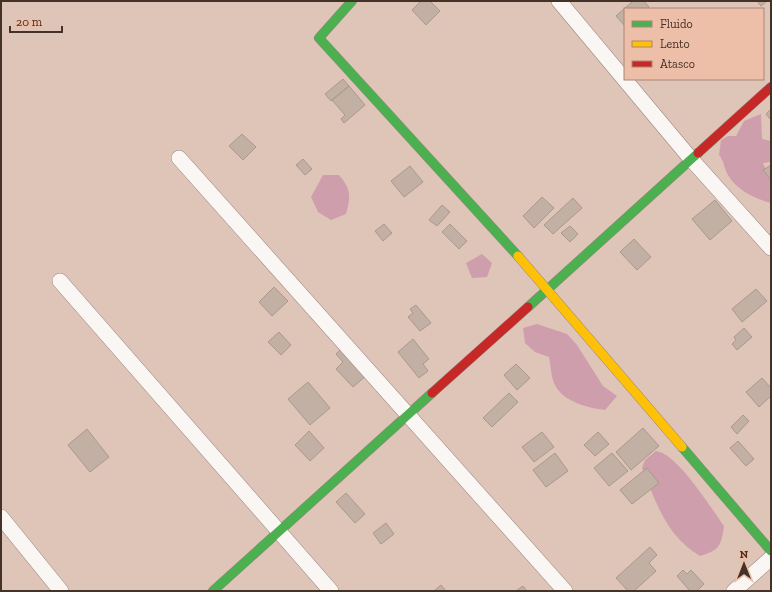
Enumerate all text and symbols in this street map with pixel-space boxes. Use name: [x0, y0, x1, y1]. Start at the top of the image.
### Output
scale bar: [10, 8, 62, 34]
legend: [624, 8, 764, 80]
text: 20 m: [16, 15, 43, 29]
text: Fluido: [660, 17, 693, 31]
text: Lento: [660, 37, 690, 51]
text: Atasco: [660, 57, 695, 71]
north arrow: [724, 544, 764, 584]
text: N: [740, 548, 749, 561]

